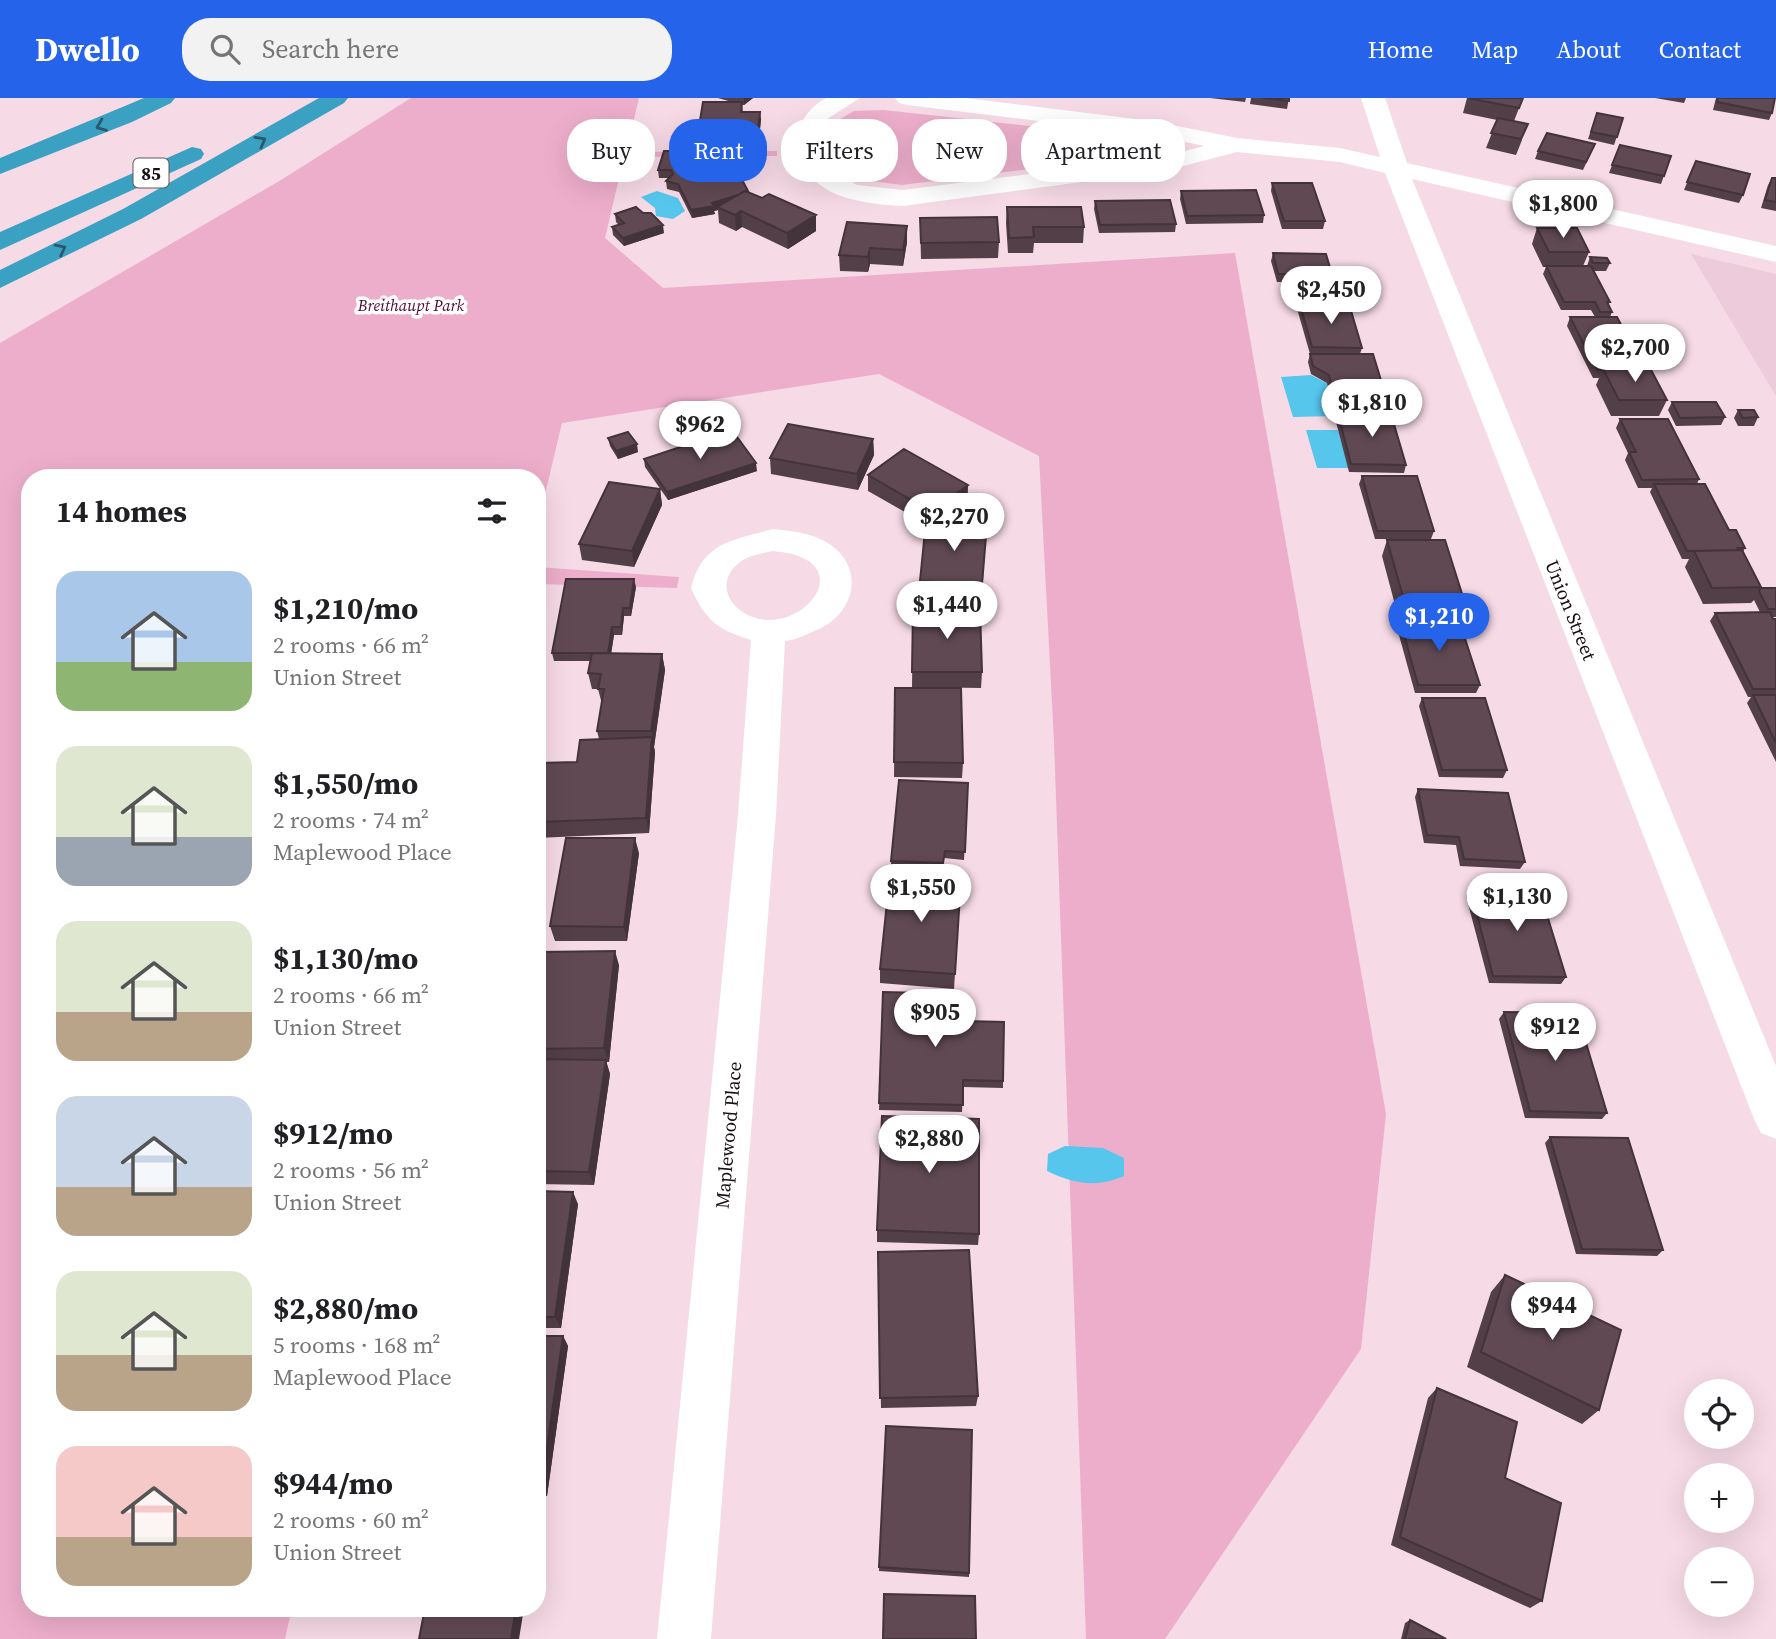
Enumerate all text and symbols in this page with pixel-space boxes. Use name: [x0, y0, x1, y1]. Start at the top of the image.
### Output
search box: [182, 18, 672, 81]
text: Dwello: [35, 27, 140, 72]
icon: search: [206, 30, 244, 68]
text: Search here: [262, 31, 399, 67]
text: Home: [1368, 33, 1433, 66]
text: Map: [1471, 33, 1518, 66]
text: About: [1556, 33, 1621, 66]
text: Contact: [1659, 33, 1741, 66]
one-way arrow: [95, 118, 107, 132]
chip: Buy: [567, 119, 655, 182]
chip: Rent: [669, 119, 767, 182]
chip: Filters: [781, 119, 898, 182]
chip: New: [912, 119, 1007, 182]
chip: Apartment: [1021, 119, 1185, 182]
one-way arrow: [254, 136, 266, 149]
road number: 85: [134, 158, 168, 188]
pin: $1,800: [1506, 180, 1620, 240]
text: $1,800: [1528, 187, 1598, 219]
one-way arrow: [54, 244, 66, 258]
pin: $2,450: [1274, 266, 1388, 326]
text: $2,450: [1296, 273, 1366, 305]
park label: Breithaupt Park: [357, 294, 465, 316]
pin: $2,700: [1578, 324, 1692, 384]
text: $2,700: [1600, 331, 1670, 363]
pin: $1,810: [1315, 380, 1429, 439]
text: $1,810: [1337, 386, 1407, 418]
pin: $962: [659, 402, 741, 461]
text: $962: [675, 408, 725, 440]
text: 14 homes: [56, 491, 187, 532]
icon: filters: [473, 492, 511, 530]
pin: $2,270: [897, 494, 1011, 553]
text: $2,270: [919, 500, 989, 532]
street label: Union Street: [1539, 556, 1603, 665]
pin: $1,440: [890, 582, 1004, 641]
text: $1,210/mo: [273, 588, 418, 629]
text: $1,440: [912, 588, 982, 620]
pin: $1,210: [1382, 594, 1496, 653]
icon: home: [112, 599, 196, 683]
text: $1,210: [1404, 600, 1474, 632]
text: 2 rooms · 66 m²: [273, 629, 429, 661]
text: Union Street: [273, 661, 401, 693]
text: $1,550/mo: [273, 763, 418, 804]
icon: home: [112, 774, 196, 858]
text: 2 rooms · 74 m²: [273, 804, 429, 836]
text: Maplewood Place: [273, 836, 452, 868]
pin: $1,550: [864, 864, 978, 924]
text: $1,550: [886, 871, 956, 903]
pin: $1,130: [1460, 874, 1574, 933]
text: $1,130: [1482, 880, 1552, 912]
text: $1,130/mo: [273, 938, 418, 979]
icon: home: [112, 949, 196, 1033]
text: 2 rooms · 66 m²: [273, 979, 429, 1011]
pin: $905: [894, 990, 976, 1049]
text: $905: [910, 996, 960, 1028]
pin: $912: [1514, 1004, 1596, 1063]
text: $912: [1530, 1010, 1580, 1042]
text: Union Street: [273, 1011, 401, 1043]
street label: Maplewood Place: [709, 1060, 747, 1210]
text: $912/mo: [273, 1113, 393, 1154]
pin: $2,880: [872, 1116, 986, 1175]
text: $2,880: [894, 1122, 964, 1154]
icon: home: [112, 1124, 196, 1208]
text: 2 rooms · 56 m²: [273, 1154, 429, 1186]
text: Union Street: [273, 1186, 401, 1218]
pin: $944: [1511, 1282, 1593, 1342]
text: $2,880/mo: [273, 1288, 418, 1329]
text: $944: [1527, 1289, 1577, 1321]
icon: home: [112, 1299, 196, 1383]
text: 5 rooms · 168 m²: [273, 1329, 440, 1361]
text: Maplewood Place: [273, 1361, 452, 1393]
map controls: [1684, 1379, 1754, 1617]
button: locate: [1684, 1379, 1754, 1449]
text: $944/mo: [273, 1463, 393, 1504]
button: +: [1684, 1463, 1754, 1533]
icon: home: [112, 1474, 196, 1558]
text: 2 rooms · 60 m²: [273, 1504, 429, 1536]
text: Union Street: [273, 1536, 401, 1568]
button: −: [1684, 1547, 1754, 1617]

